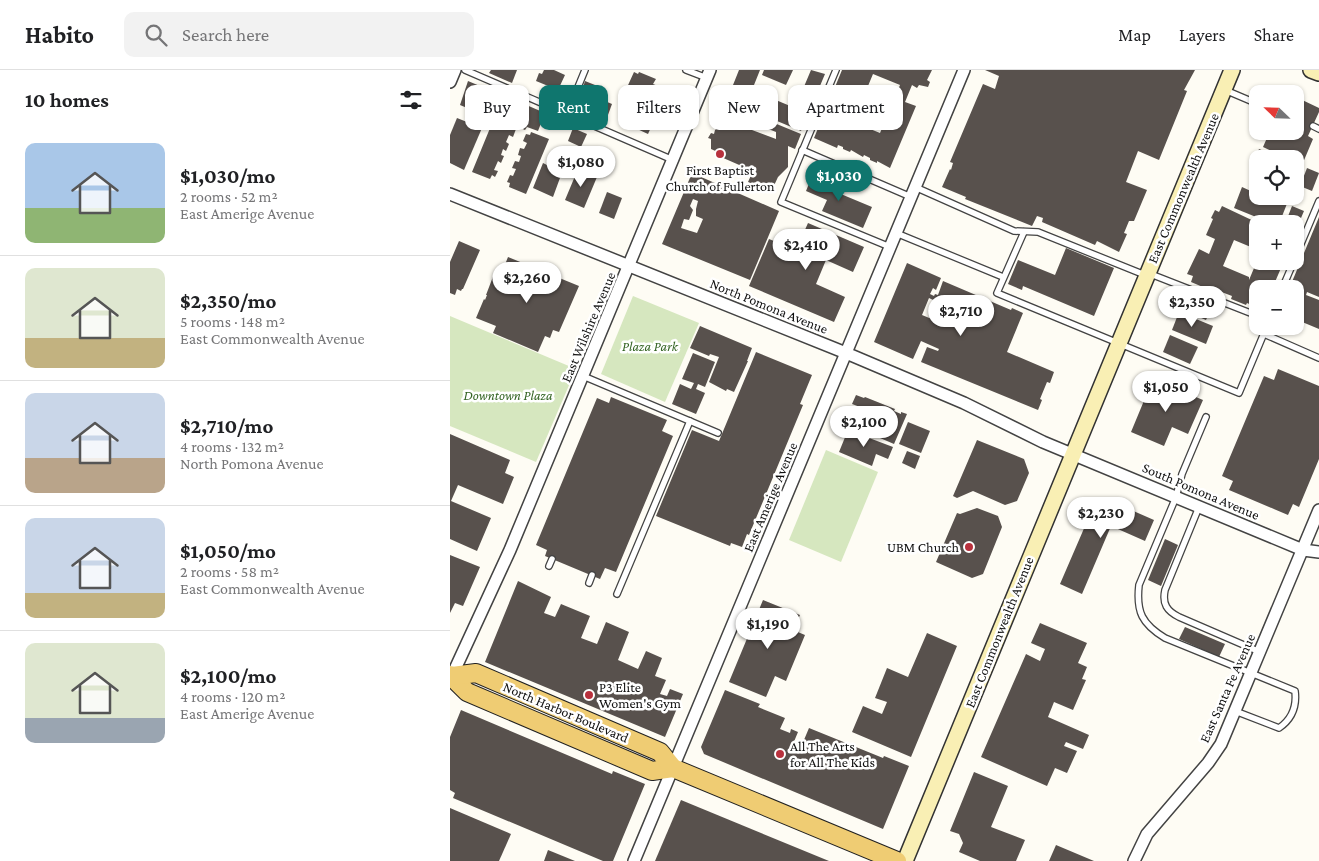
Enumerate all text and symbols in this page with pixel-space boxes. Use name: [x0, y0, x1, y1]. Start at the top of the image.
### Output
search box: [124, 12, 474, 57]
text: Habito: [25, 21, 94, 48]
icon: search: [142, 21, 170, 49]
text: Search here: [182, 24, 269, 45]
text: Map: [1118, 25, 1151, 45]
text: Layers: [1179, 25, 1226, 45]
text: Share: [1254, 25, 1294, 45]
chip: Buy: [465, 85, 529, 130]
chip: Rent: [539, 85, 608, 130]
chip: Filters: [618, 85, 699, 130]
chip: New: [709, 85, 778, 130]
chip: Apartment: [788, 85, 903, 130]
north arrow: [1249, 85, 1304, 140]
map controls: [1249, 85, 1304, 335]
icon: filters: [397, 86, 425, 114]
text: 10 homes: [25, 88, 109, 112]
street label: East Commonwealth Avenue: [1144, 111, 1222, 265]
pin: $1,080: [540, 146, 622, 188]
marker: First Baptist Church of Fullerton: [714, 148, 726, 160]
button: locate: [1249, 150, 1304, 205]
text: $1,080: [557, 153, 605, 170]
pin: $1,030: [798, 160, 880, 202]
place label: First Baptist Church of Fullerton: [665, 162, 775, 194]
icon: home: [65, 163, 125, 223]
text: $1,030/mo: [180, 164, 276, 188]
text: $1,030: [816, 167, 862, 184]
text: 2 rooms · 52 m²: [180, 188, 278, 205]
text: East Amerige Avenue: [180, 205, 314, 222]
button: +: [1249, 215, 1304, 270]
pin: $2,410: [765, 228, 847, 271]
text: $2,410: [784, 236, 828, 253]
pin: $2,260: [486, 262, 568, 304]
text: $2,260: [503, 269, 551, 286]
street label: East Wilshire Avenue: [558, 269, 618, 385]
street label: North Pomona Avenue: [708, 275, 830, 337]
button: −: [1249, 280, 1304, 335]
pin: $2,350: [1151, 286, 1233, 328]
icon: home: [65, 288, 125, 348]
text: $2,350/mo: [180, 289, 276, 313]
text: $2,350: [1169, 293, 1215, 310]
pin: $2,710: [920, 294, 1002, 337]
text: $2,710: [939, 302, 983, 319]
text: 5 rooms · 148 m²: [180, 313, 285, 330]
text: East Commonwealth Avenue: [180, 330, 364, 347]
park label: Plaza Park: [622, 338, 679, 354]
pin: $1,050: [1125, 370, 1207, 413]
text: $1,050: [1143, 378, 1189, 395]
park label: Downtown Plaza: [463, 387, 553, 403]
pin: $2,100: [823, 406, 905, 448]
icon: home: [65, 413, 125, 473]
text: $2,100: [841, 413, 887, 430]
text: $2,710/mo: [180, 414, 273, 438]
text: 4 rooms · 132 m²: [180, 438, 284, 455]
street label: East Amerige Avenue: [740, 440, 800, 554]
text: North Pomona Avenue: [180, 455, 324, 472]
street label: South Pomona Avenue: [1140, 459, 1262, 523]
pin: $2,230: [1060, 496, 1142, 539]
text: $2,230: [1078, 504, 1124, 521]
icon: home: [65, 538, 125, 598]
text: $1,050/mo: [180, 539, 276, 563]
place label: UBM Church: [887, 539, 959, 555]
marker: UBM Church: [963, 541, 975, 553]
street label: East Commonwealth Avenue: [961, 554, 1037, 710]
text: 2 rooms · 58 m²: [180, 563, 279, 580]
text: East Commonwealth Avenue: [180, 580, 364, 597]
pin: $1,190: [727, 608, 809, 650]
text: $1,190: [747, 615, 789, 632]
street label: East Santa Fe Avenue: [1196, 631, 1258, 745]
icon: home: [65, 663, 125, 723]
text: $2,100/mo: [180, 664, 276, 688]
street label: North Harbor Boulevard: [501, 678, 632, 746]
place label: P3 Elite Women's Gym: [599, 679, 681, 711]
text: 4 rooms · 120 m²: [180, 688, 285, 705]
marker: P3 Elite Women's Gym: [583, 689, 595, 701]
text: East Amerige Avenue: [180, 705, 314, 722]
place label: All The Arts for All The Kids: [790, 738, 875, 770]
marker: All The Arts for All The Kids: [774, 748, 786, 760]

